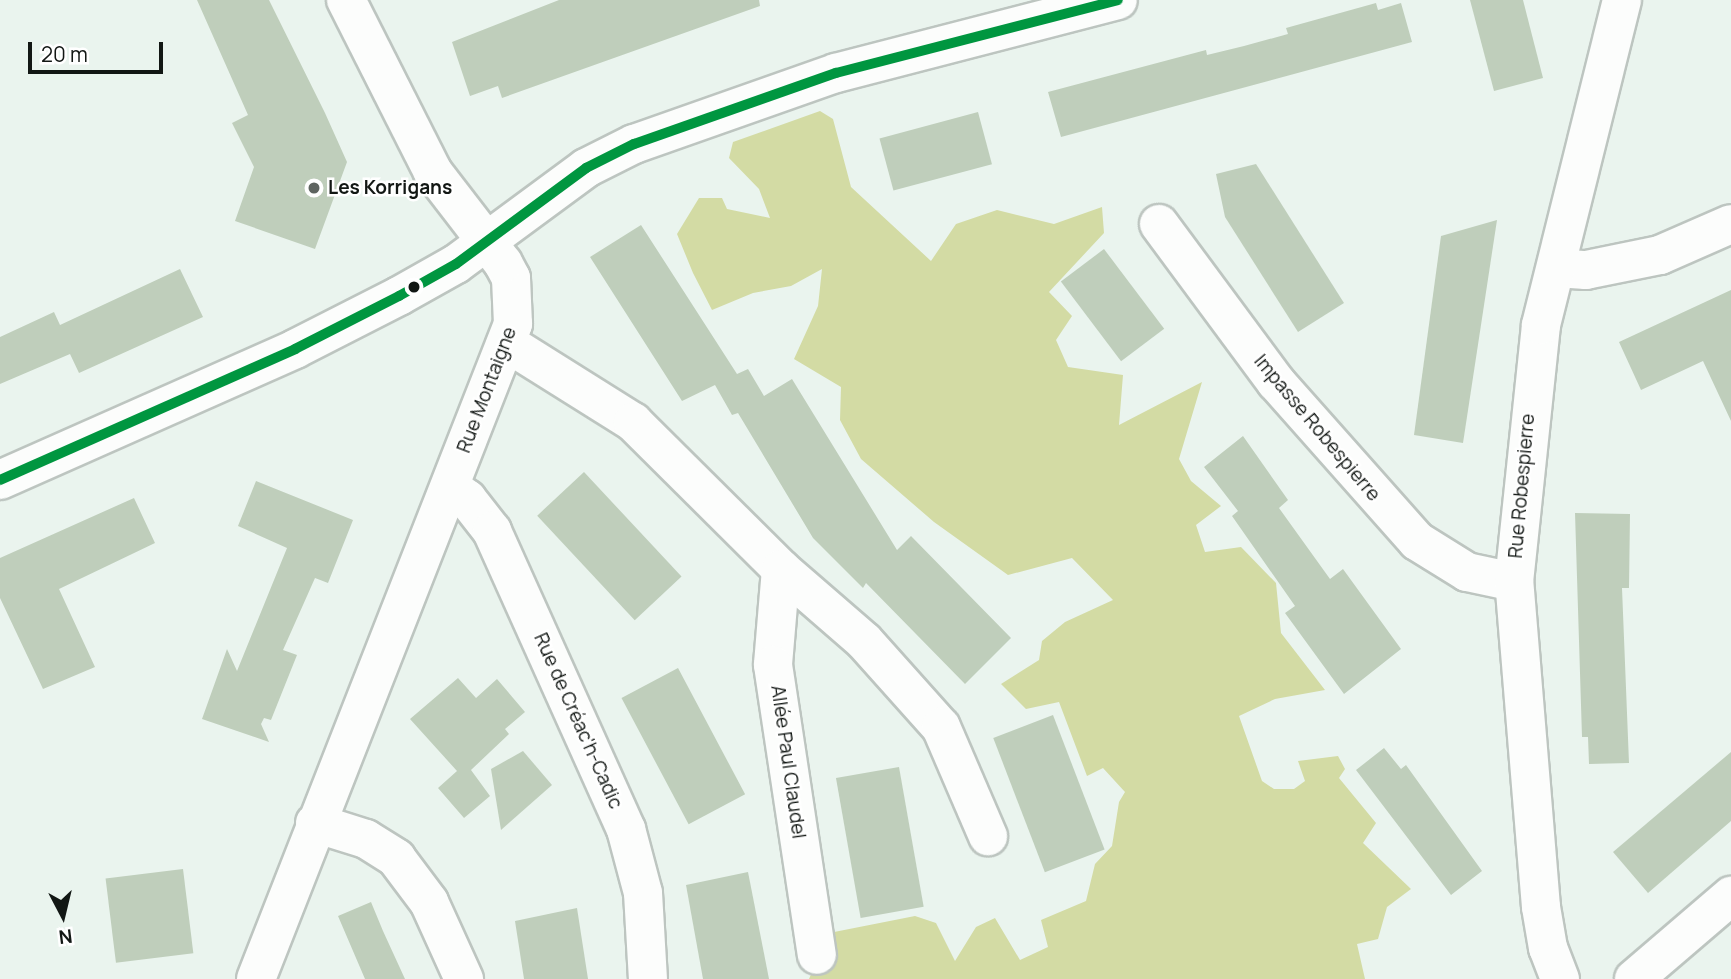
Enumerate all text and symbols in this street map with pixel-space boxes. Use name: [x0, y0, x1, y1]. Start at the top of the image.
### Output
scale bar: [32, 28, 166, 72]
text: 20 m: [41, 40, 88, 68]
place label: Les Korrigans: [328, 177, 452, 199]
marker: Les Korrigans: [306, 180, 322, 196]
unlabelled marker: [407, 280, 421, 294]
street label: Rue Montaigne: [453, 324, 521, 456]
street label: Impasse Robespierre: [1249, 350, 1385, 506]
street label: Rue Robespierre: [1504, 413, 1540, 559]
street label: Rue de Créac'h-Cadic: [529, 630, 627, 812]
street label: Allée Paul Claudel: [766, 684, 810, 840]
north arrow: [28, 881, 98, 951]
text: N: [57, 923, 74, 951]

